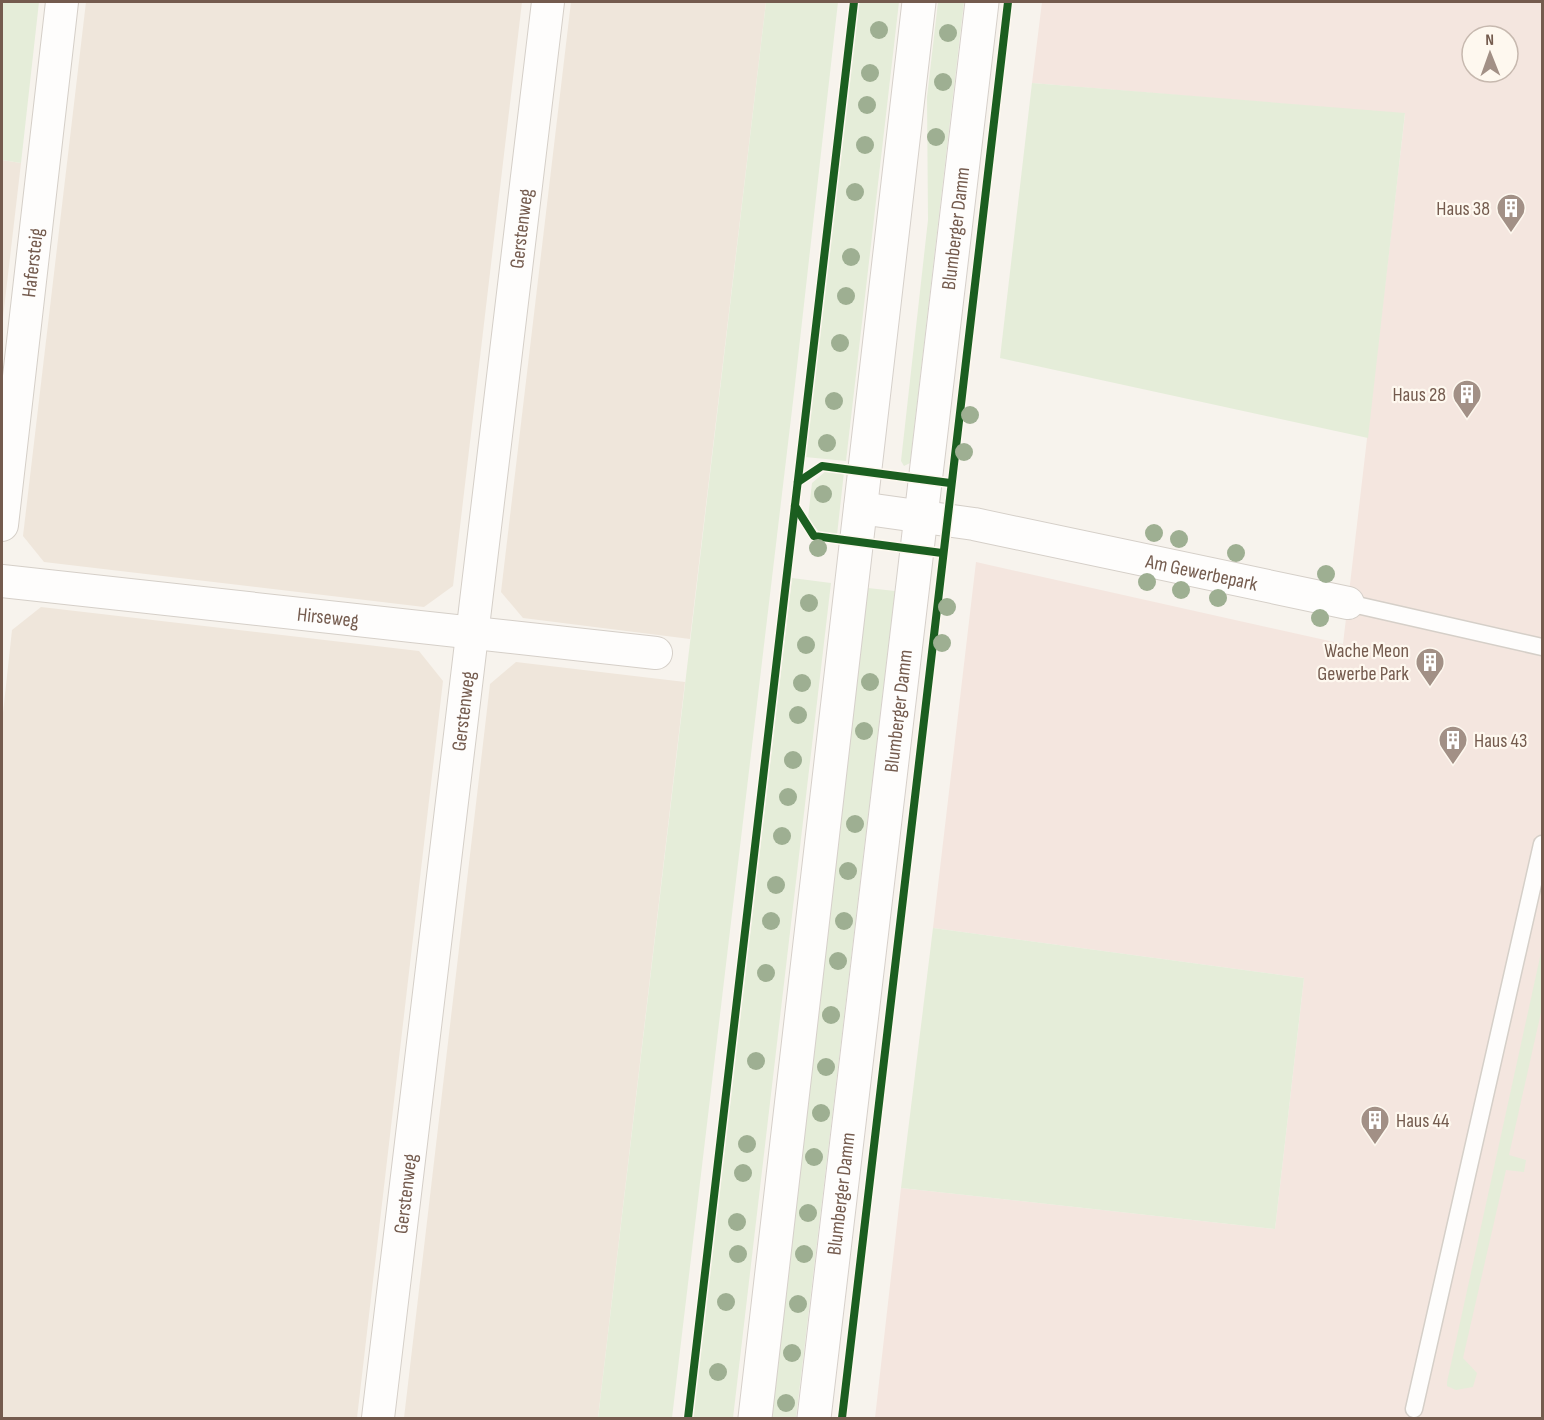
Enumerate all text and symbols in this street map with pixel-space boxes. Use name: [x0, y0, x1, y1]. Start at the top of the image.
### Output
north arrow: [1460, 24, 1520, 84]
text: N: [1485, 31, 1494, 50]
street label: Blumberger Damm: [937, 166, 975, 291]
street label: Gerstenweg: [505, 187, 539, 270]
building icon: Haus 38: [1495, 192, 1527, 234]
place label: Haus 38: [1436, 197, 1490, 221]
street label: Hafersteig: [17, 227, 49, 299]
building icon: Haus 28: [1451, 378, 1483, 420]
place label: Haus 28: [1392, 383, 1446, 407]
street label: Am Gewerbepark: [1143, 549, 1260, 597]
street label: Hirseweg: [296, 603, 360, 633]
place label: Wache Meon Gewerbe Park: [1317, 639, 1409, 686]
building icon: Wache Meon Gewerbe Park: [1414, 646, 1446, 688]
street label: Blumberger Damm: [880, 648, 918, 774]
street label: Gerstenweg: [447, 670, 481, 753]
building icon: Haus 43: [1437, 724, 1469, 766]
place label: Haus 43: [1474, 729, 1527, 753]
building icon: Haus 44: [1359, 1104, 1391, 1146]
place label: Haus 44: [1396, 1109, 1449, 1133]
street label: Blumberger Damm: [822, 1131, 861, 1256]
street label: Gerstenweg: [389, 1152, 423, 1235]

